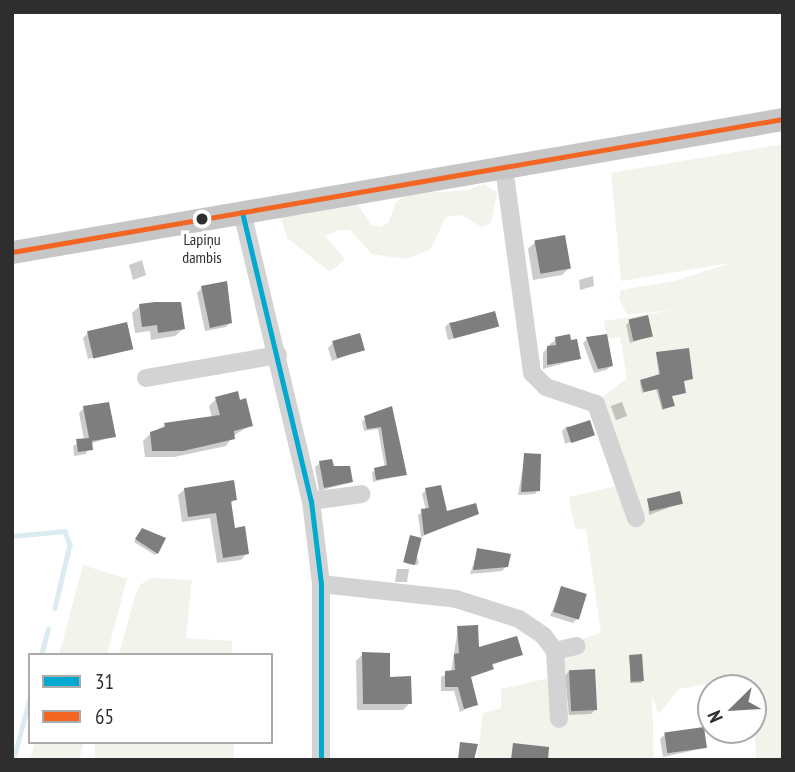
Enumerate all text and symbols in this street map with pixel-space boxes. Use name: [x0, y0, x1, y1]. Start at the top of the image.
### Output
marker: Lapiņu dambis: [195, 212, 209, 226]
place label: Lapiņu dambis: [182, 229, 222, 267]
legend: [28, 653, 273, 744]
text: 31: [95, 668, 114, 695]
north arrow: [697, 674, 767, 744]
text: 65: [95, 703, 114, 730]
text: N: [702, 707, 728, 726]

